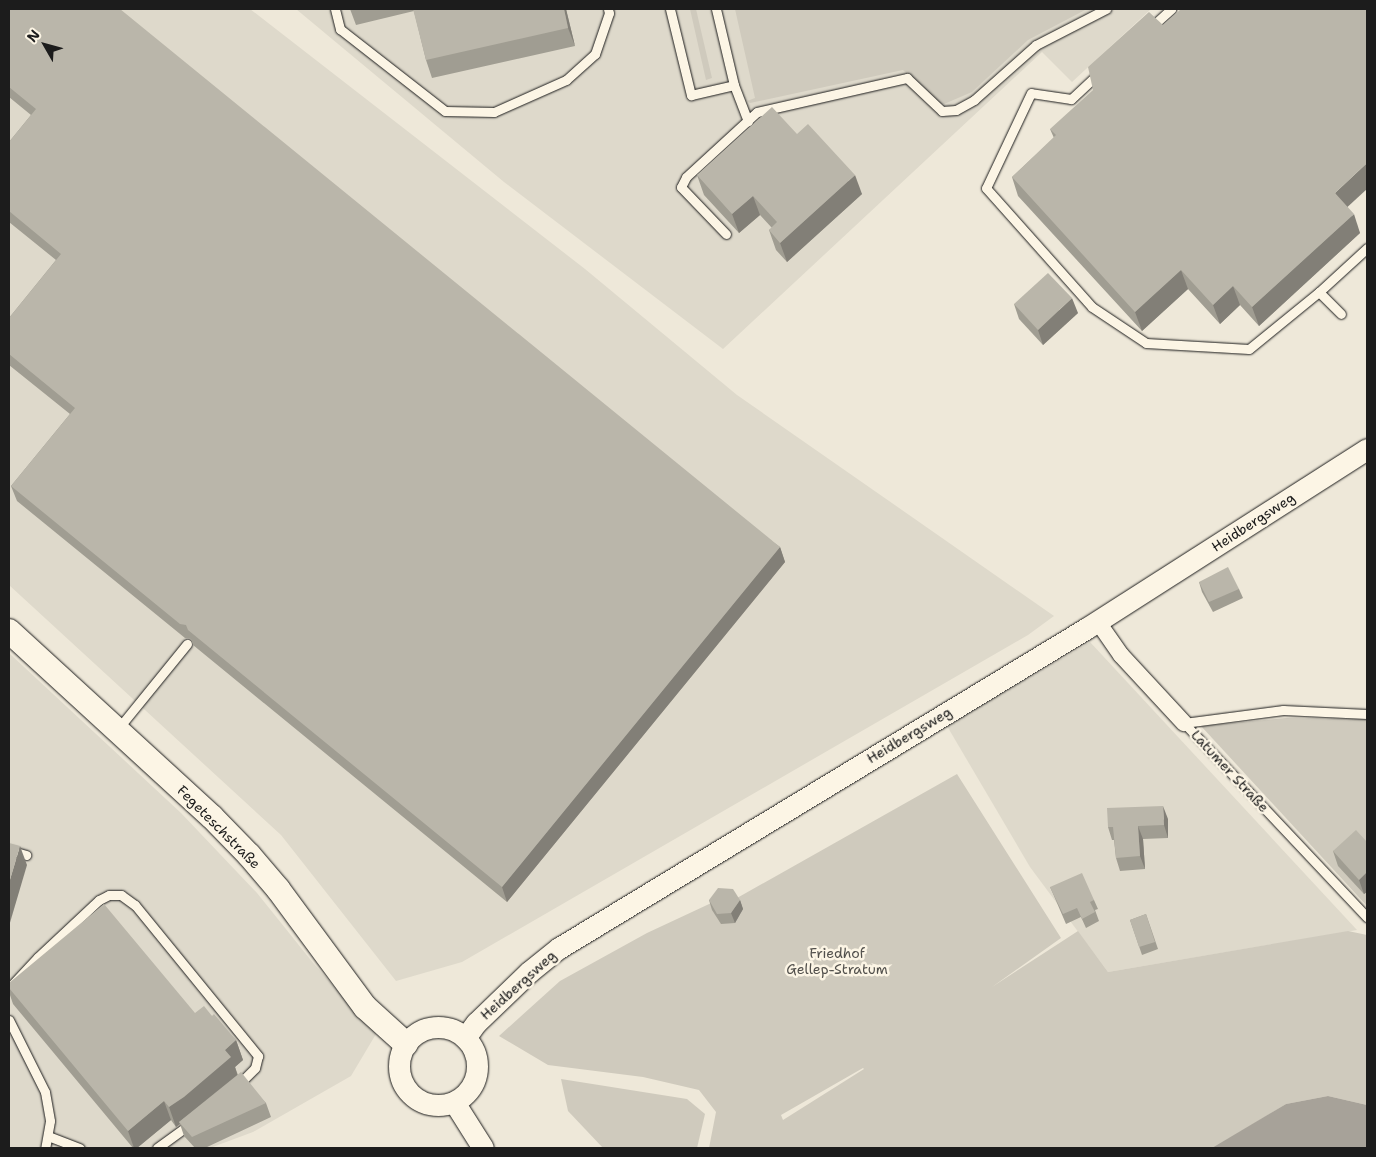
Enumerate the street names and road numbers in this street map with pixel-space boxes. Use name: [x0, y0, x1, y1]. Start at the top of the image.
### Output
street label: Heidbergsweg: [1208, 489, 1298, 555]
street label: Heidbergsweg: [864, 703, 954, 767]
street label: Latumer Straße: [1188, 726, 1272, 816]
street label: Fegeteschstraße: [174, 782, 264, 872]
street label: Heidbergsweg: [477, 947, 559, 1023]

